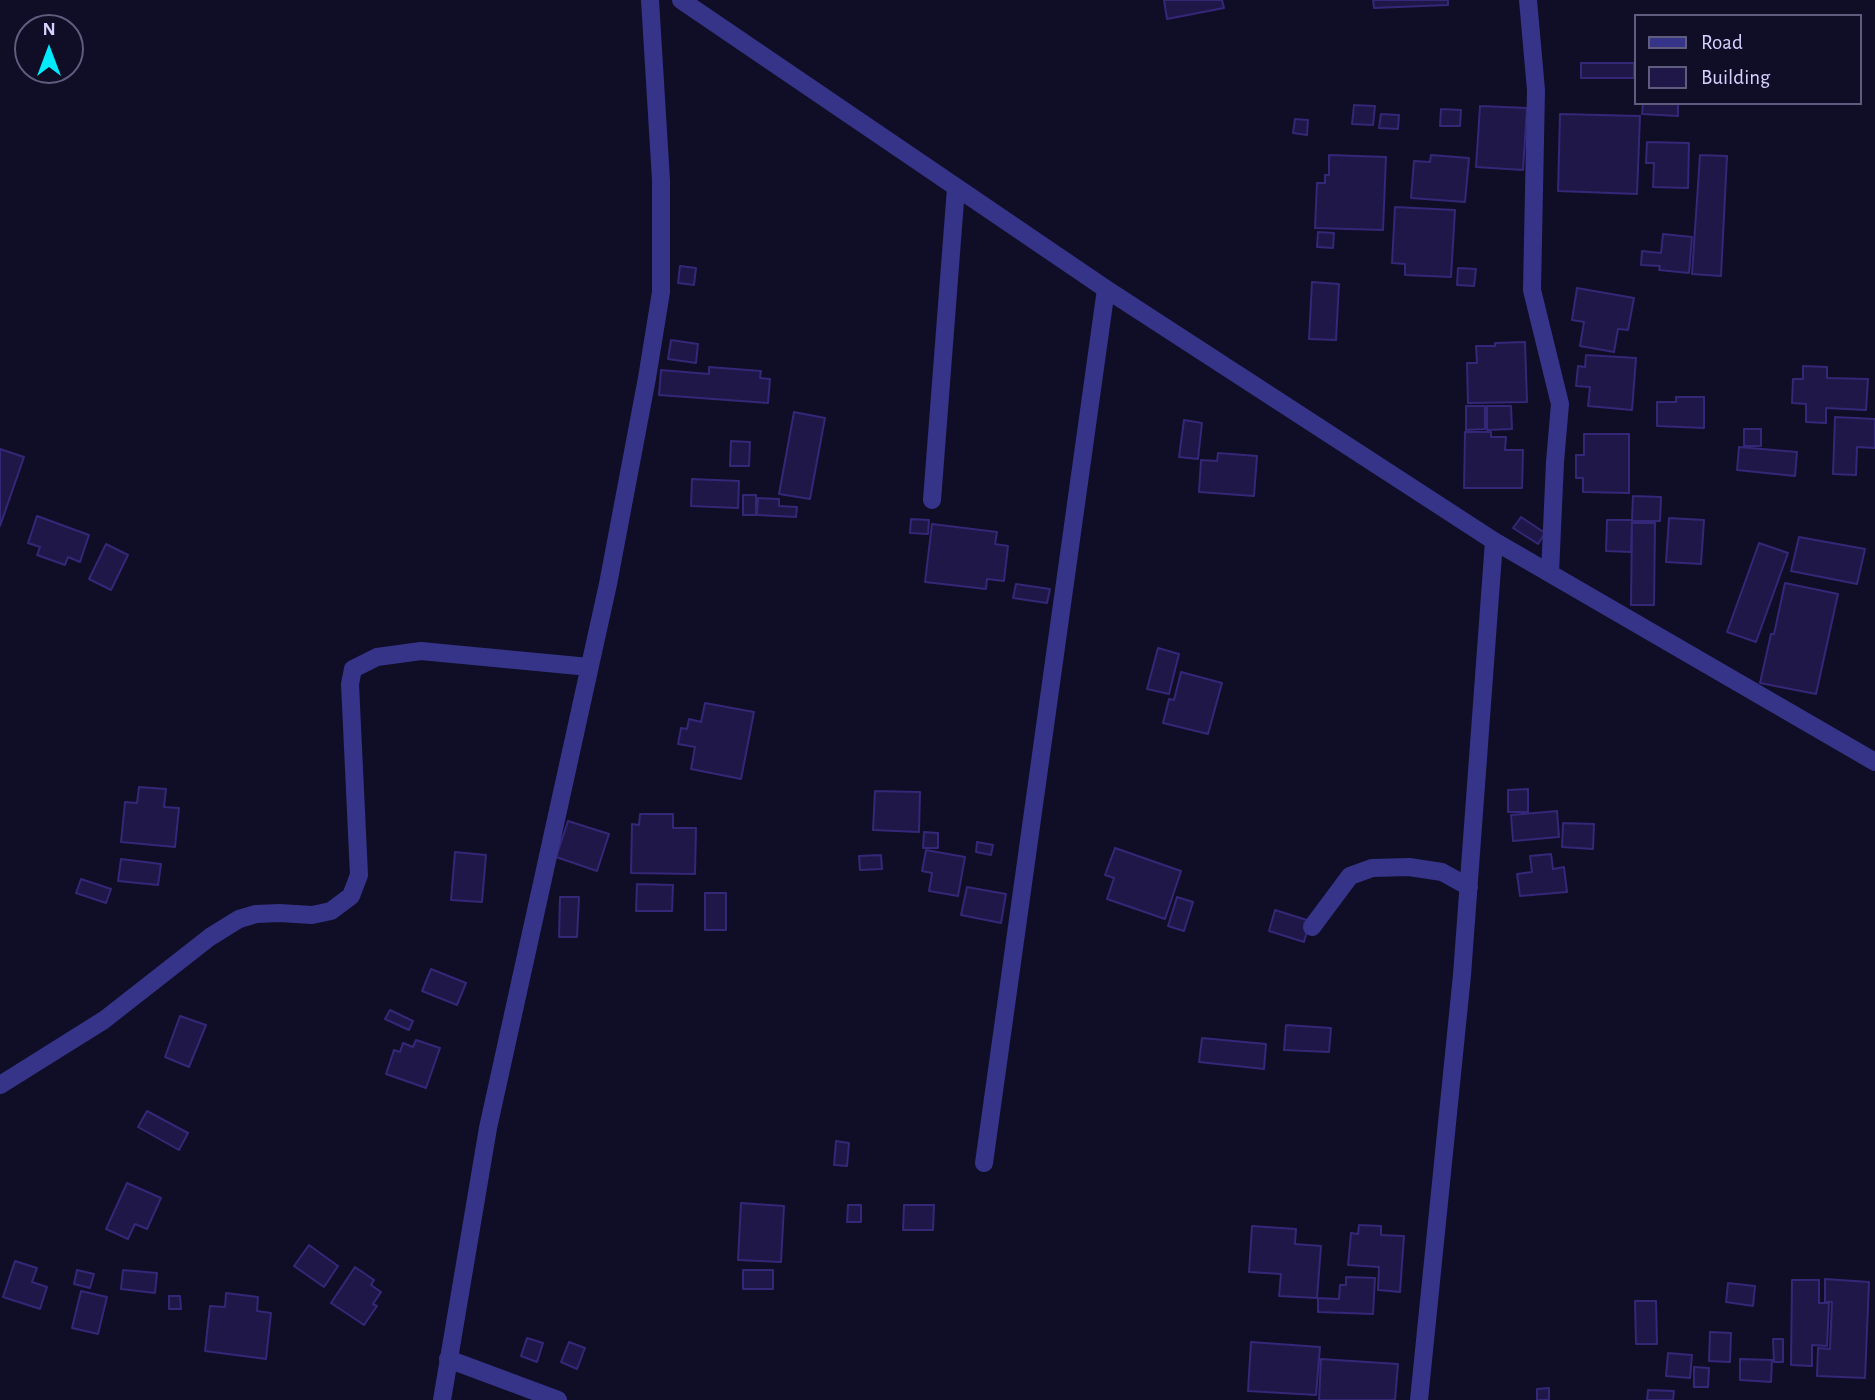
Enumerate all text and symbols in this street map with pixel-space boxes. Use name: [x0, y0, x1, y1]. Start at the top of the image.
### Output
north arrow: [14, 14, 84, 84]
legend: [1633, 14, 1861, 105]
text: N: [42, 20, 56, 39]
text: Road: [1701, 32, 1743, 53]
text: Building: [1701, 67, 1770, 88]

